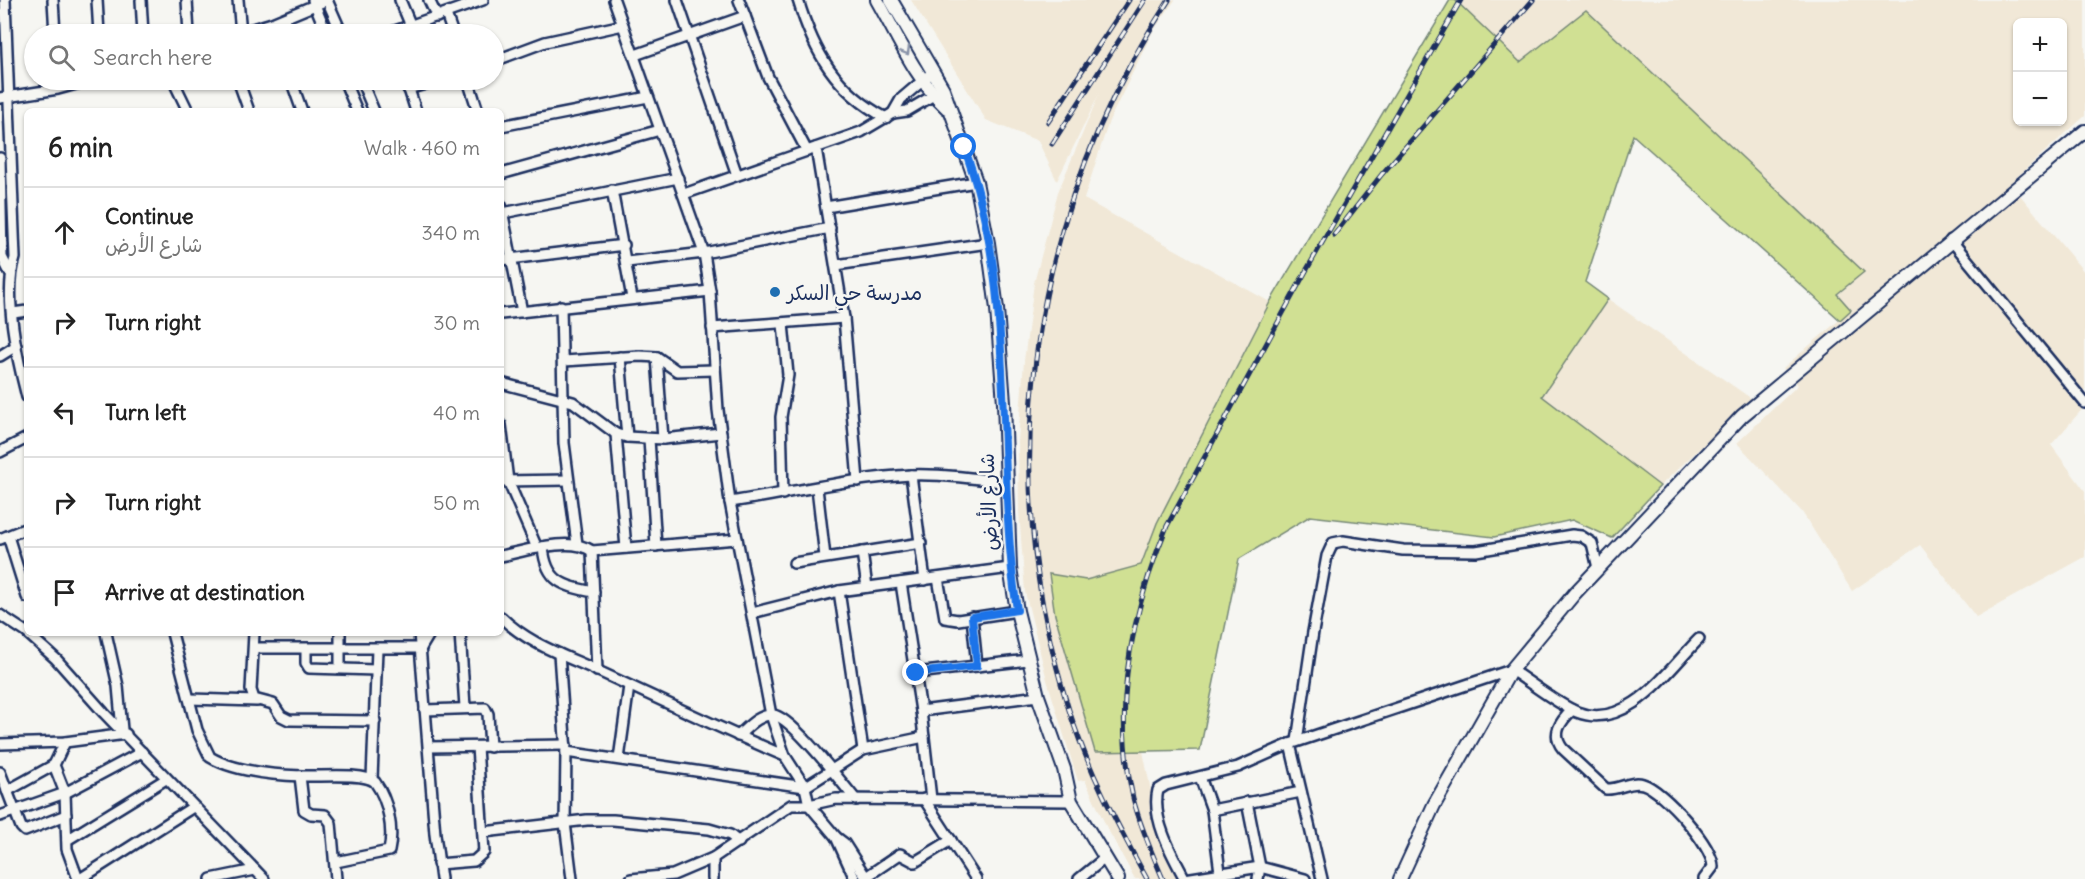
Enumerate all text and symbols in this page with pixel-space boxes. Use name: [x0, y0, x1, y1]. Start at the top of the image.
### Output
map controls: [2013, 18, 2067, 126]
button: +: [2013, 18, 2067, 72]
search box: [24, 24, 504, 90]
icon: search: [45, 41, 78, 74]
text: Search here: [93, 43, 212, 71]
one-way arrow: [899, 45, 910, 55]
button: −: [2013, 72, 2067, 126]
text: 6 min: [48, 131, 113, 164]
route start: [950, 133, 976, 159]
text: Walk · 460 m: [364, 135, 480, 160]
text: Continue: [105, 202, 194, 230]
icon: ahead: [48, 216, 81, 249]
text: 340 m: [422, 220, 480, 245]
text: شارع الأرض: [105, 232, 202, 257]
place label: مدرسة حي السكر: [785, 280, 922, 311]
marker: مدرسة حي السكر: [768, 285, 782, 299]
icon: right: [48, 306, 81, 339]
text: Turn right: [105, 308, 201, 336]
text: 30 m: [433, 310, 480, 335]
icon: left: [48, 396, 81, 429]
text: Turn left: [105, 398, 186, 426]
text: 40 m: [433, 400, 480, 425]
street label: شارع الأرض: [974, 453, 1004, 551]
icon: right: [48, 486, 81, 519]
text: Turn right: [105, 488, 201, 516]
text: 50 m: [433, 490, 480, 515]
icon: arrive: [48, 576, 81, 609]
text: Arrive at destination: [105, 578, 305, 606]
route end: [902, 659, 928, 685]

